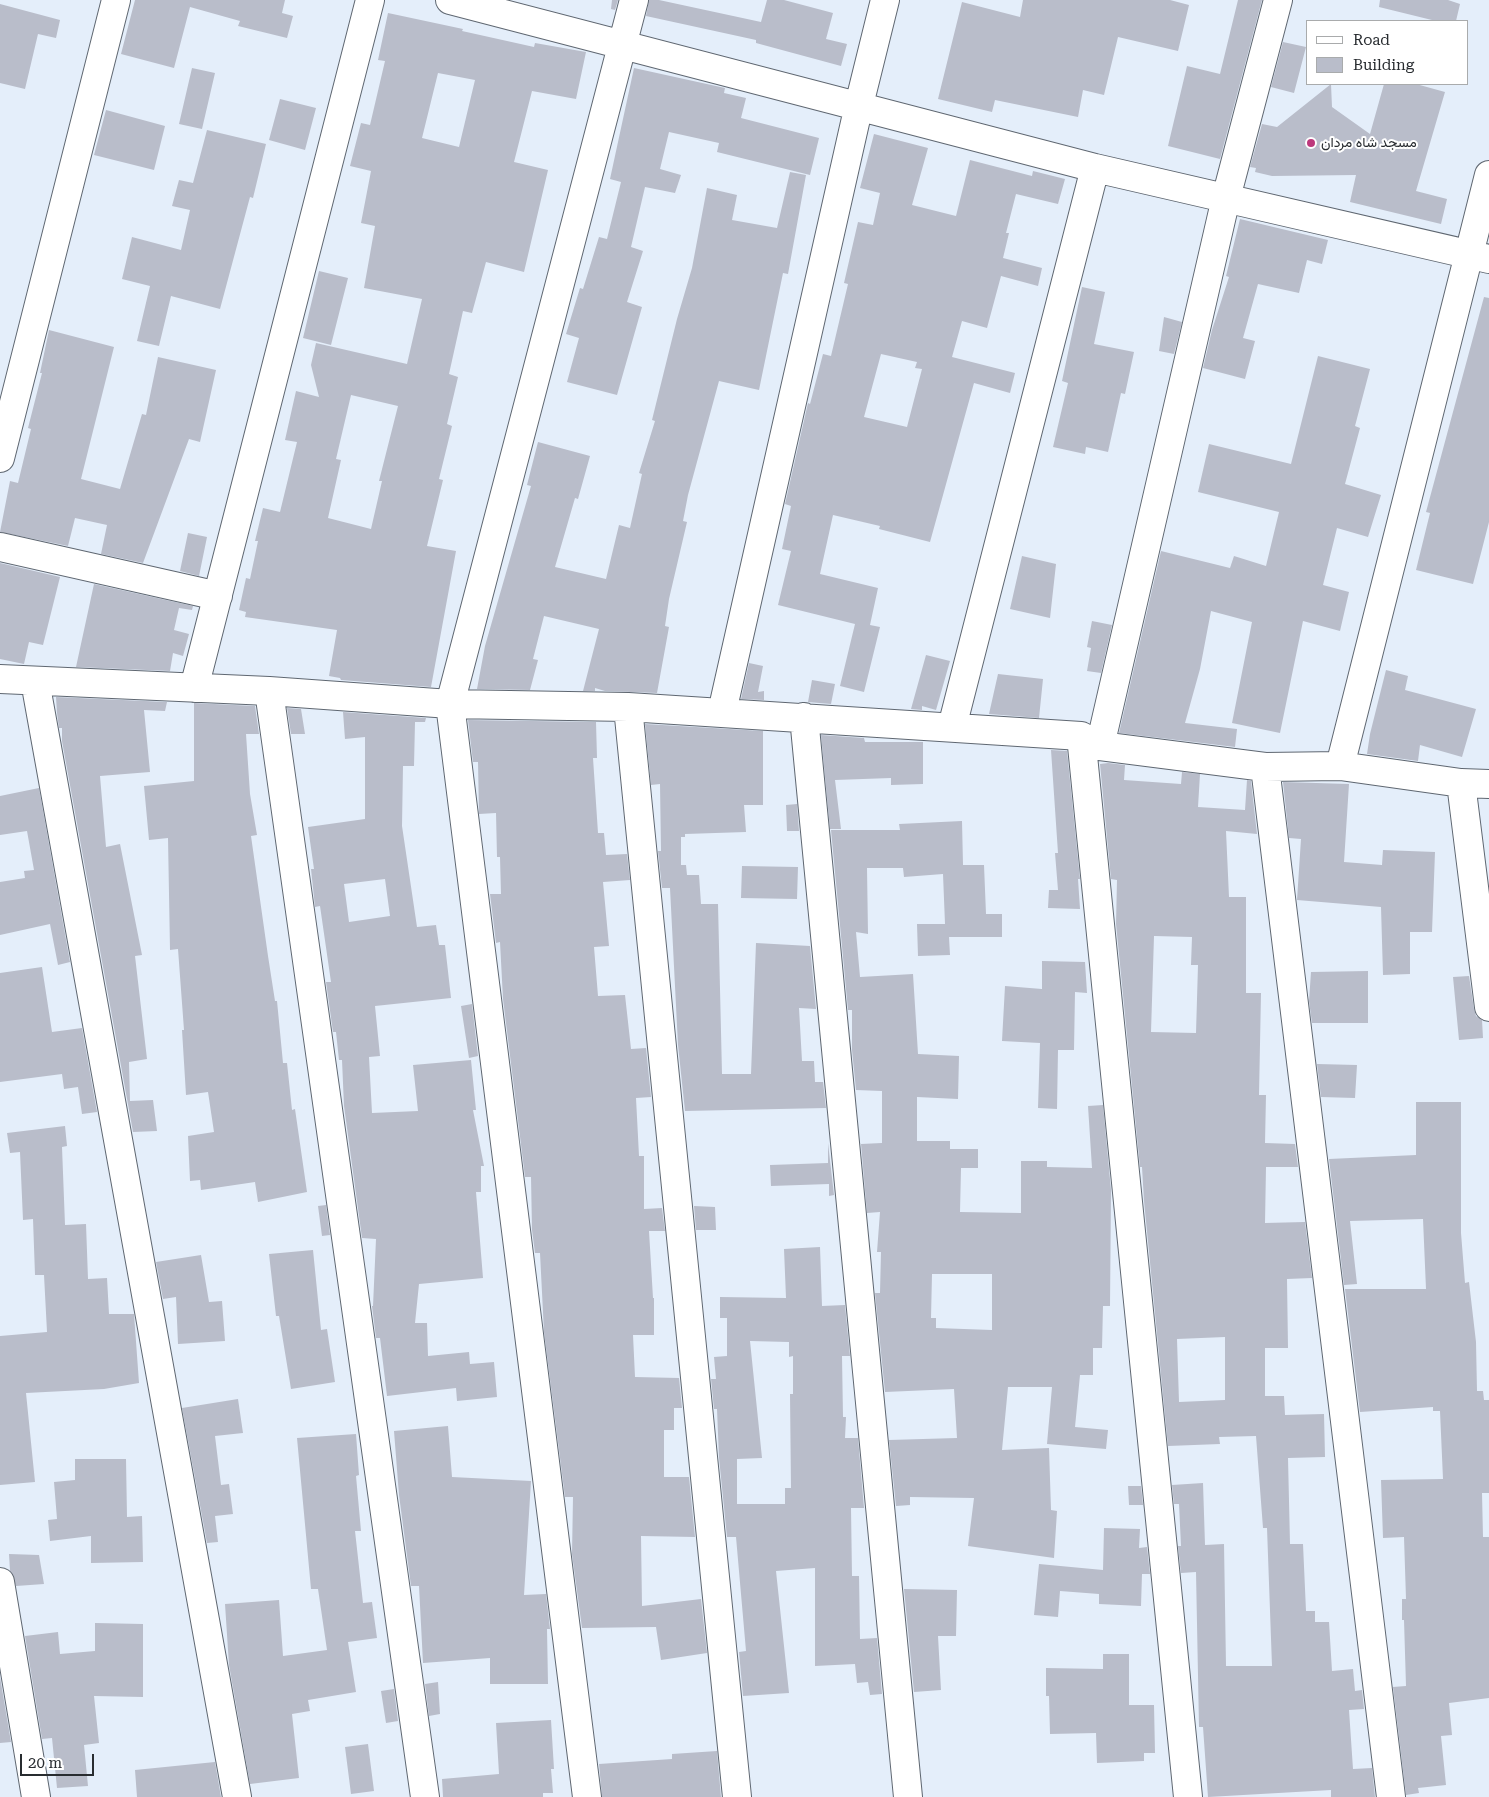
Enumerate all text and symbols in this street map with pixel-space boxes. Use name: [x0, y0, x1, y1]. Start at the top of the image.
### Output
legend: [1306, 20, 1469, 85]
text: Road: [1353, 31, 1390, 49]
text: Building: [1353, 56, 1414, 74]
place label: مسجد شاه مردان: [1321, 135, 1417, 151]
marker: مسجد شاه مردان: [1305, 137, 1317, 149]
scale bar: [22, 1744, 96, 1776]
text: 20 m: [28, 1754, 62, 1772]

